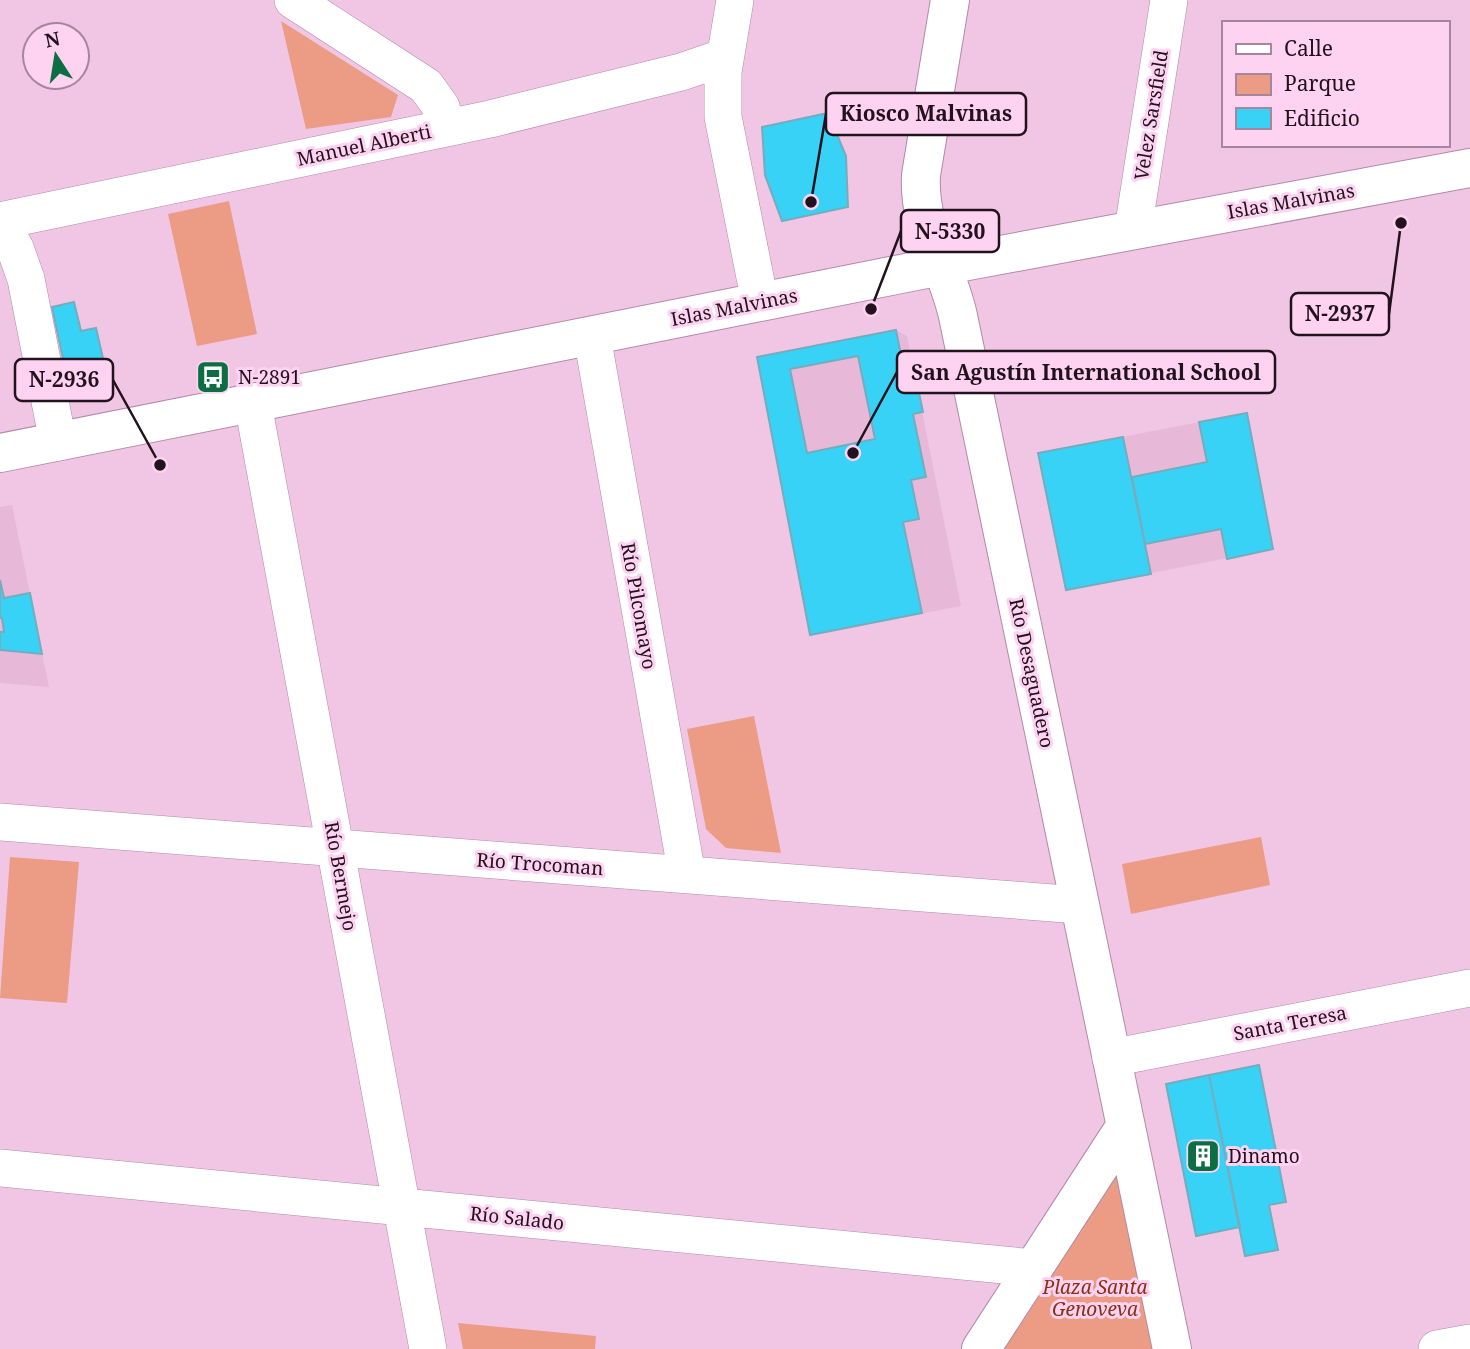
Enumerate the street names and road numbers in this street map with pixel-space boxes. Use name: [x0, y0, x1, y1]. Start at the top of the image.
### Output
street label: Velez Sarsfield: [1128, 48, 1174, 182]
street label: Manuel Alberti: [294, 118, 434, 172]
street label: Islas Malvinas: [1225, 177, 1357, 225]
street label: Islas Malvinas: [668, 282, 800, 332]
street label: Río Pilcomayo: [615, 541, 663, 671]
street label: Río Desaguadero: [1003, 596, 1061, 750]
street label: Río Bermejo: [319, 819, 363, 933]
street label: Río Trocoman: [476, 847, 604, 881]
street label: Santa Teresa: [1231, 999, 1349, 1047]
street label: Río Salado: [469, 1200, 565, 1236]

